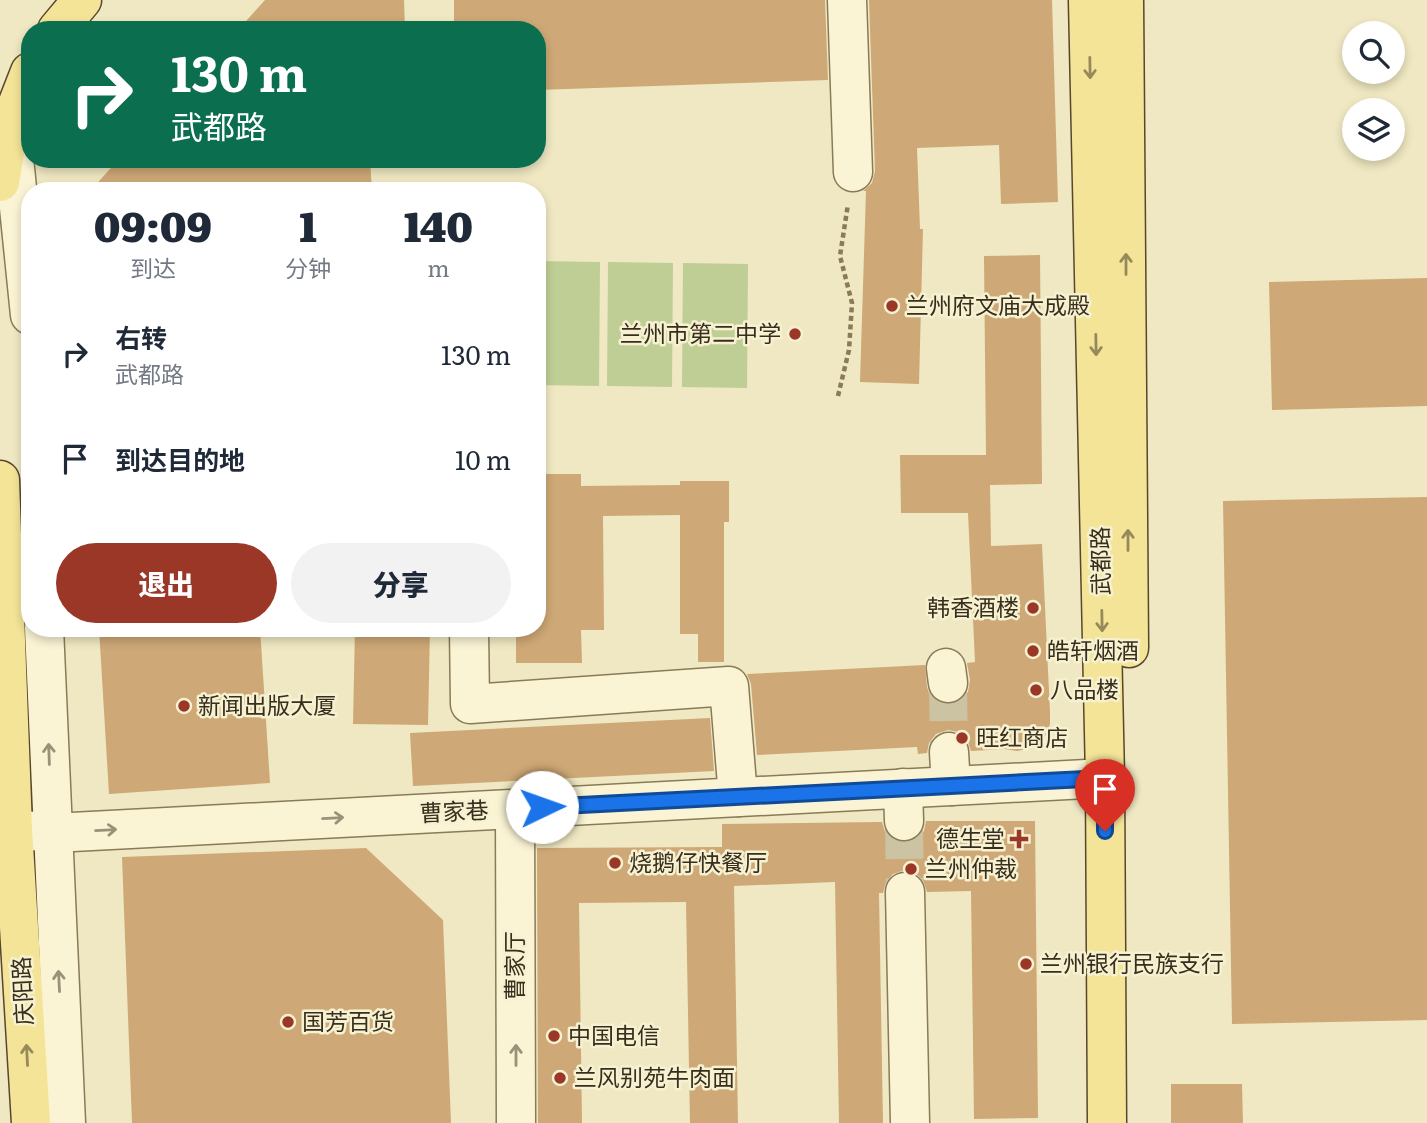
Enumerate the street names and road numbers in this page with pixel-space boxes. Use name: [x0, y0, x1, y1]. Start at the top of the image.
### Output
street label: 武都路: [1081, 526, 1117, 596]
street label: 曹家巷: [419, 791, 489, 829]
street label: 曹家厅: [496, 932, 530, 1001]
street label: 庆阳路: [2, 956, 40, 1026]

